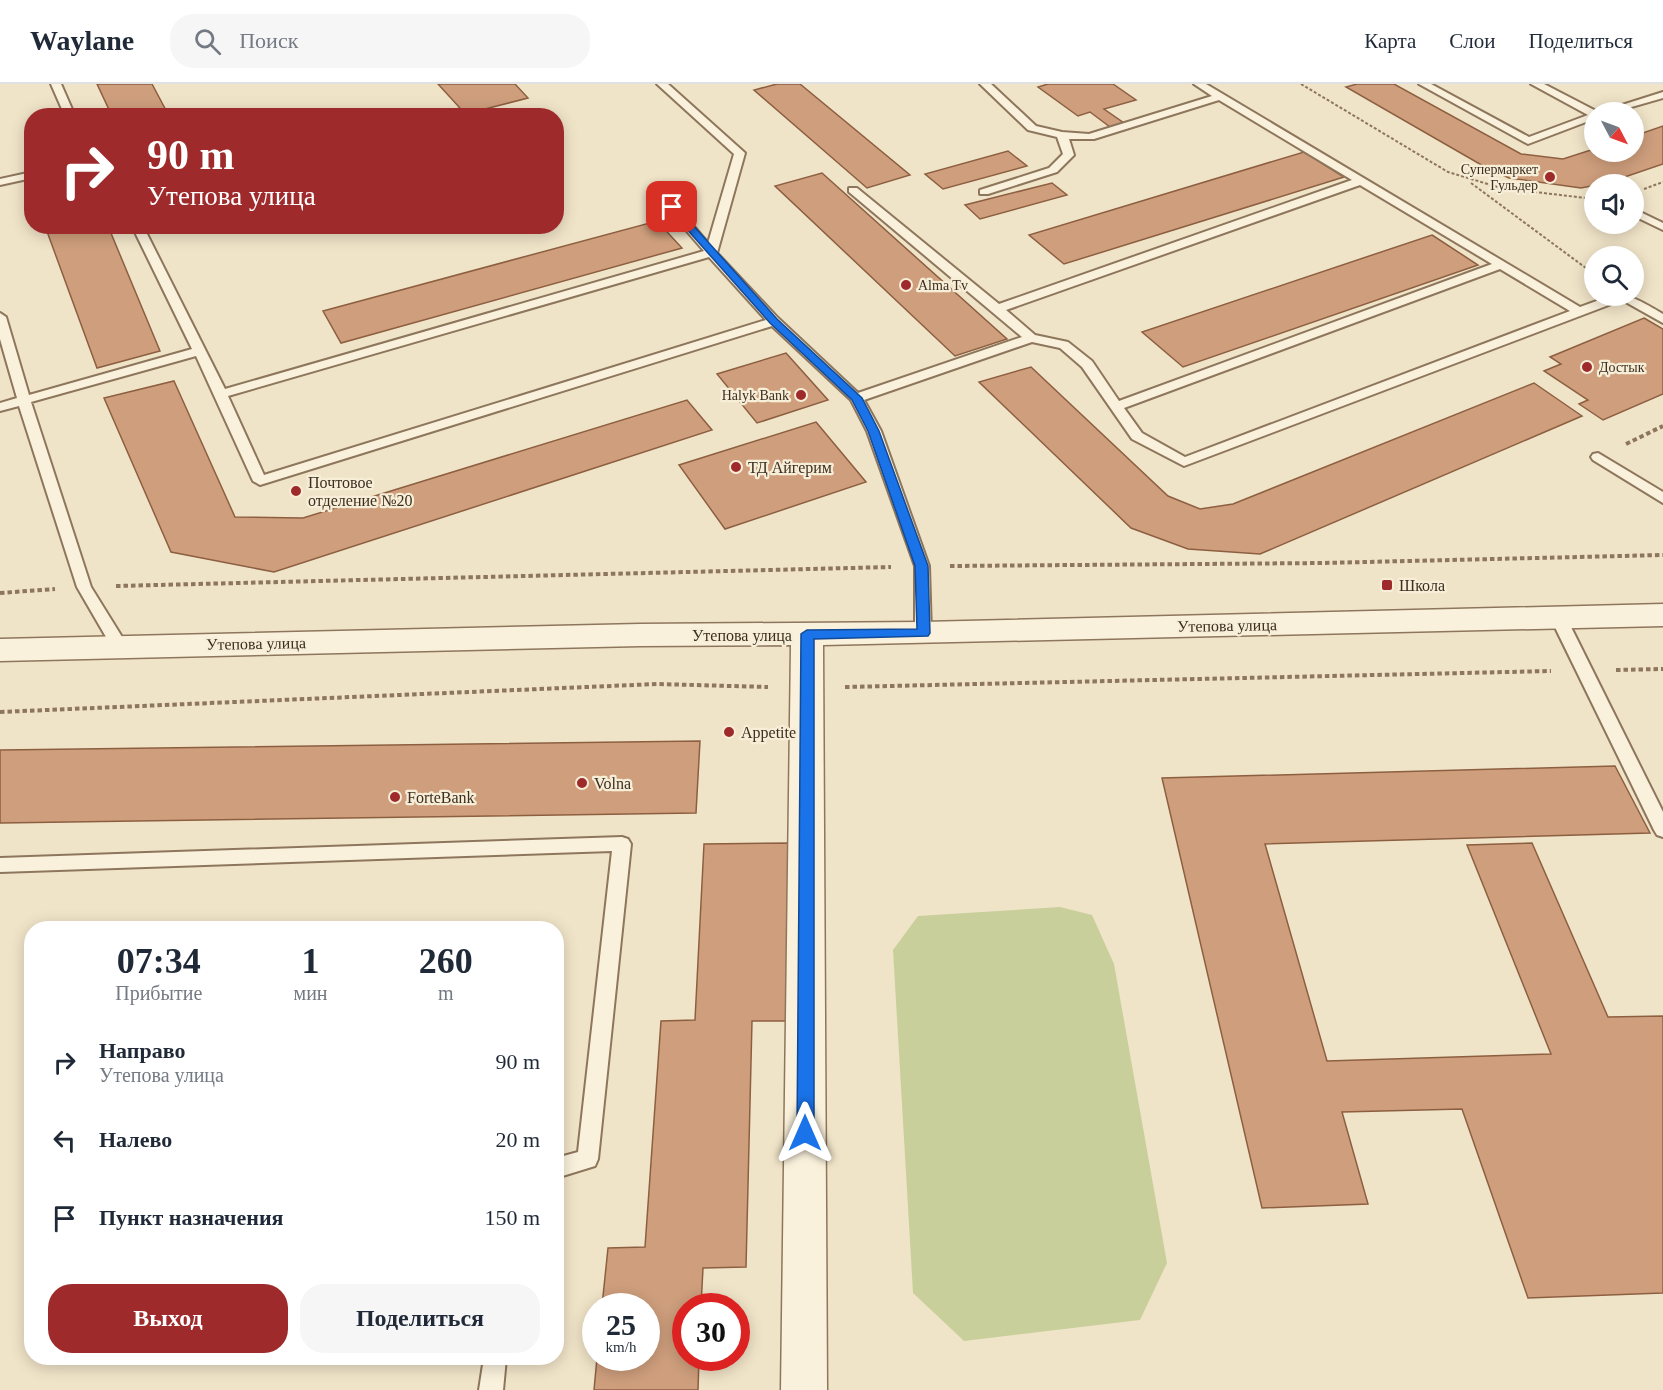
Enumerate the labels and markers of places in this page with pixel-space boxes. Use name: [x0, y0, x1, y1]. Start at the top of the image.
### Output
place label: Супермаркет Гульдер: [1461, 162, 1538, 193]
marker: Супермаркет Гульдер: [1543, 170, 1557, 184]
pin: [646, 181, 697, 232]
marker: Alma Tv: [899, 278, 913, 292]
place label: Alma Tv: [918, 278, 968, 293]
marker: Достык: [1580, 360, 1594, 374]
place label: Достык: [1599, 360, 1645, 375]
place label: Halyk Bank: [722, 388, 789, 403]
marker: Halyk Bank: [794, 388, 808, 402]
place label: ТД Айгерим: [748, 459, 832, 477]
marker: ТД Айгерим: [729, 460, 743, 474]
place label: Почтовое отделение №20: [308, 474, 412, 510]
marker: Почтовое отделение №20: [289, 484, 303, 498]
place label: Школа: [1399, 577, 1445, 594]
marker: Школа: [1380, 578, 1394, 592]
place label: Appetite: [741, 724, 796, 742]
marker: Appetite: [722, 725, 736, 739]
place label: Volna: [594, 775, 631, 792]
marker: Volna: [575, 776, 589, 790]
place label: ForteBank: [407, 789, 475, 806]
marker: ForteBank: [388, 790, 402, 804]

